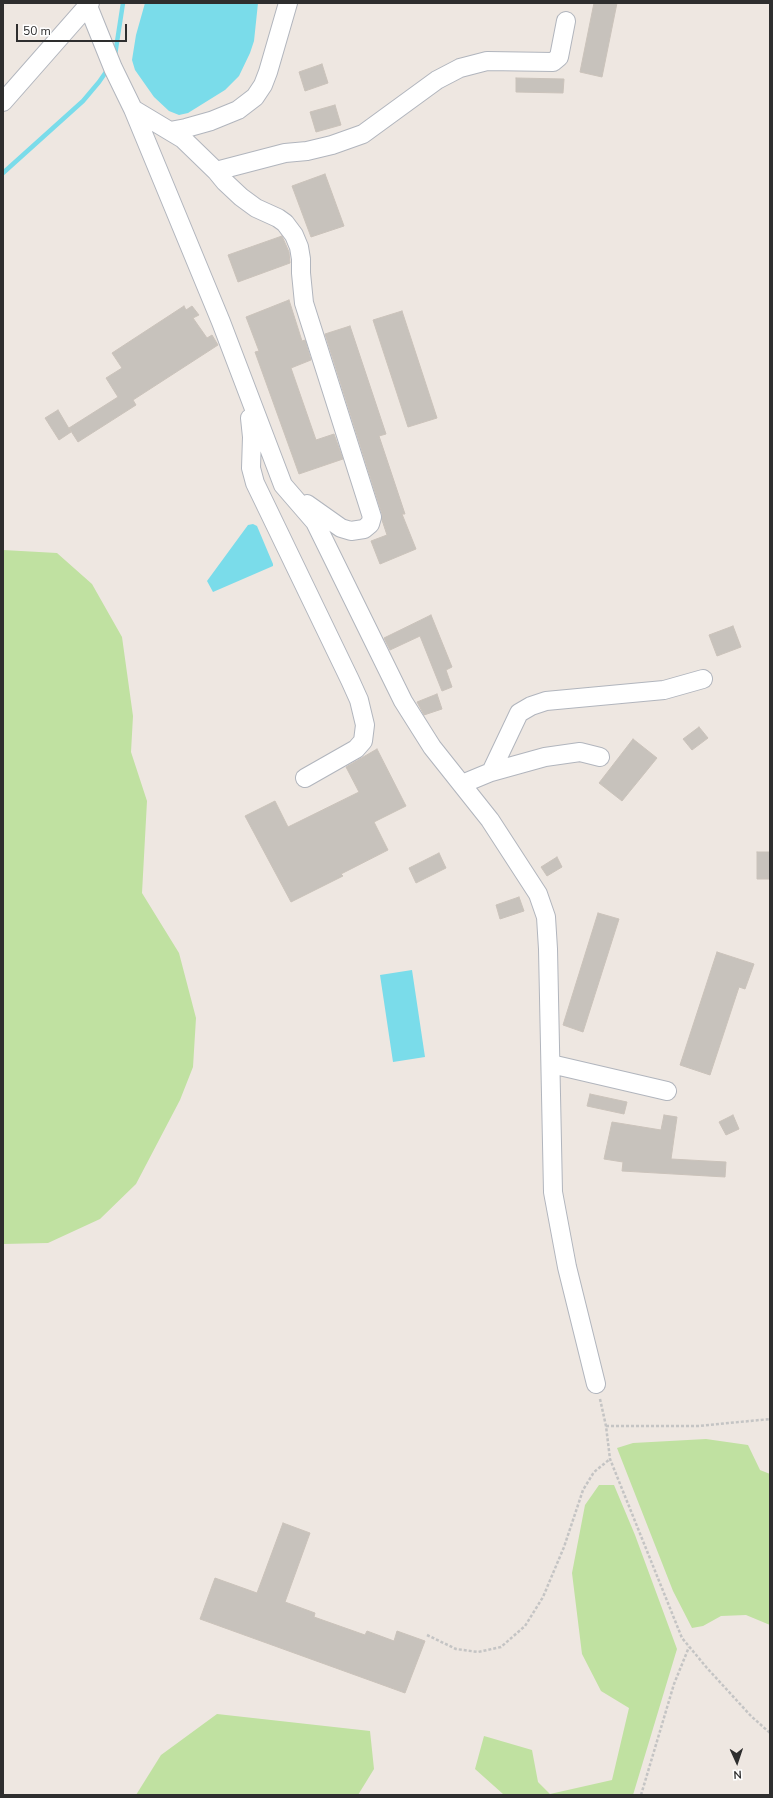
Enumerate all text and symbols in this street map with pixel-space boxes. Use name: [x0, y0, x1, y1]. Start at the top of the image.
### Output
scale bar: [18, 16, 129, 42]
text: 50 m: [23, 23, 51, 39]
north arrow: [717, 1742, 757, 1782]
text: N: [733, 1767, 742, 1782]

